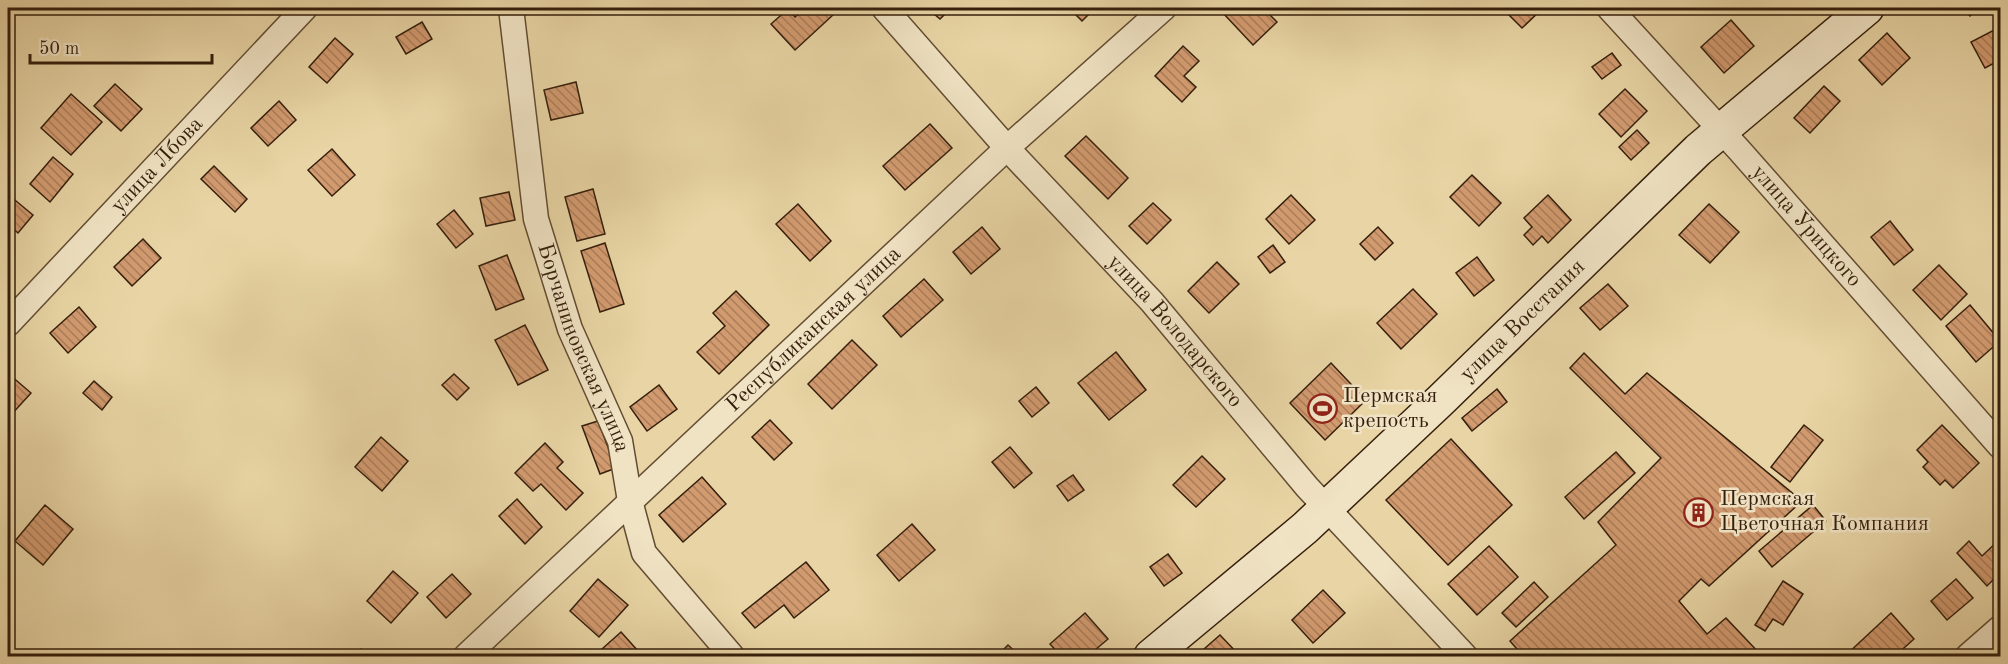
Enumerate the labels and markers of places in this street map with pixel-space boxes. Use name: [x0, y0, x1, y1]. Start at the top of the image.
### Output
place label: Пермская крепость: [1343, 385, 1437, 432]
sports icon: Пермская крепость: [1306, 393, 1338, 425]
place label: Пермская Цветочная Компания: [1720, 488, 1929, 535]
building icon: Пермская Цветочная Компания: [1683, 496, 1715, 528]

